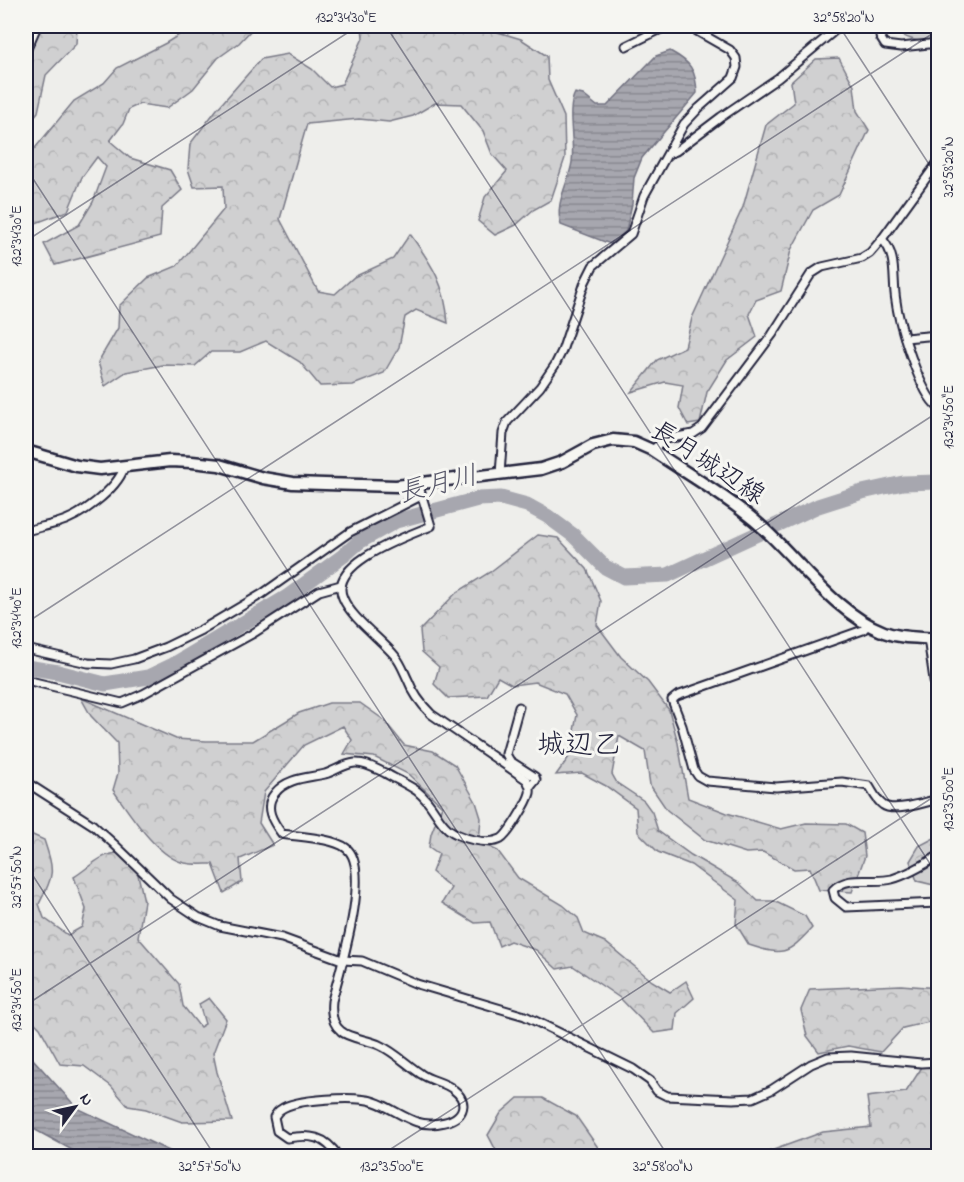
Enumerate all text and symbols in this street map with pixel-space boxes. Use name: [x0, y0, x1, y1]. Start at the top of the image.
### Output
text: 132°34'30"E: [315, 7, 377, 29]
text: 32°58'20"N: [813, 7, 875, 29]
text: 32°58'20"N: [938, 136, 960, 198]
text: 132°34'30"E: [6, 205, 28, 267]
text: 132°34'50"E: [938, 385, 960, 449]
street label: 長月城辺線: [642, 413, 772, 515]
water label: 長月川: [394, 457, 482, 515]
text: 132°34'40"E: [6, 587, 28, 649]
district label: 城辺乙: [537, 726, 621, 767]
text: 132°35'00"E: [938, 767, 960, 831]
text: 32°57'50"N: [6, 846, 28, 908]
text: 132°34'50"E: [6, 968, 28, 1032]
north arrow: [45, 1077, 105, 1137]
text: N: [73, 1089, 99, 1111]
text: 32°57'50"N: [179, 1156, 241, 1178]
text: 132°35'00"E: [360, 1156, 424, 1178]
text: 32°58'00"N: [633, 1156, 693, 1178]

